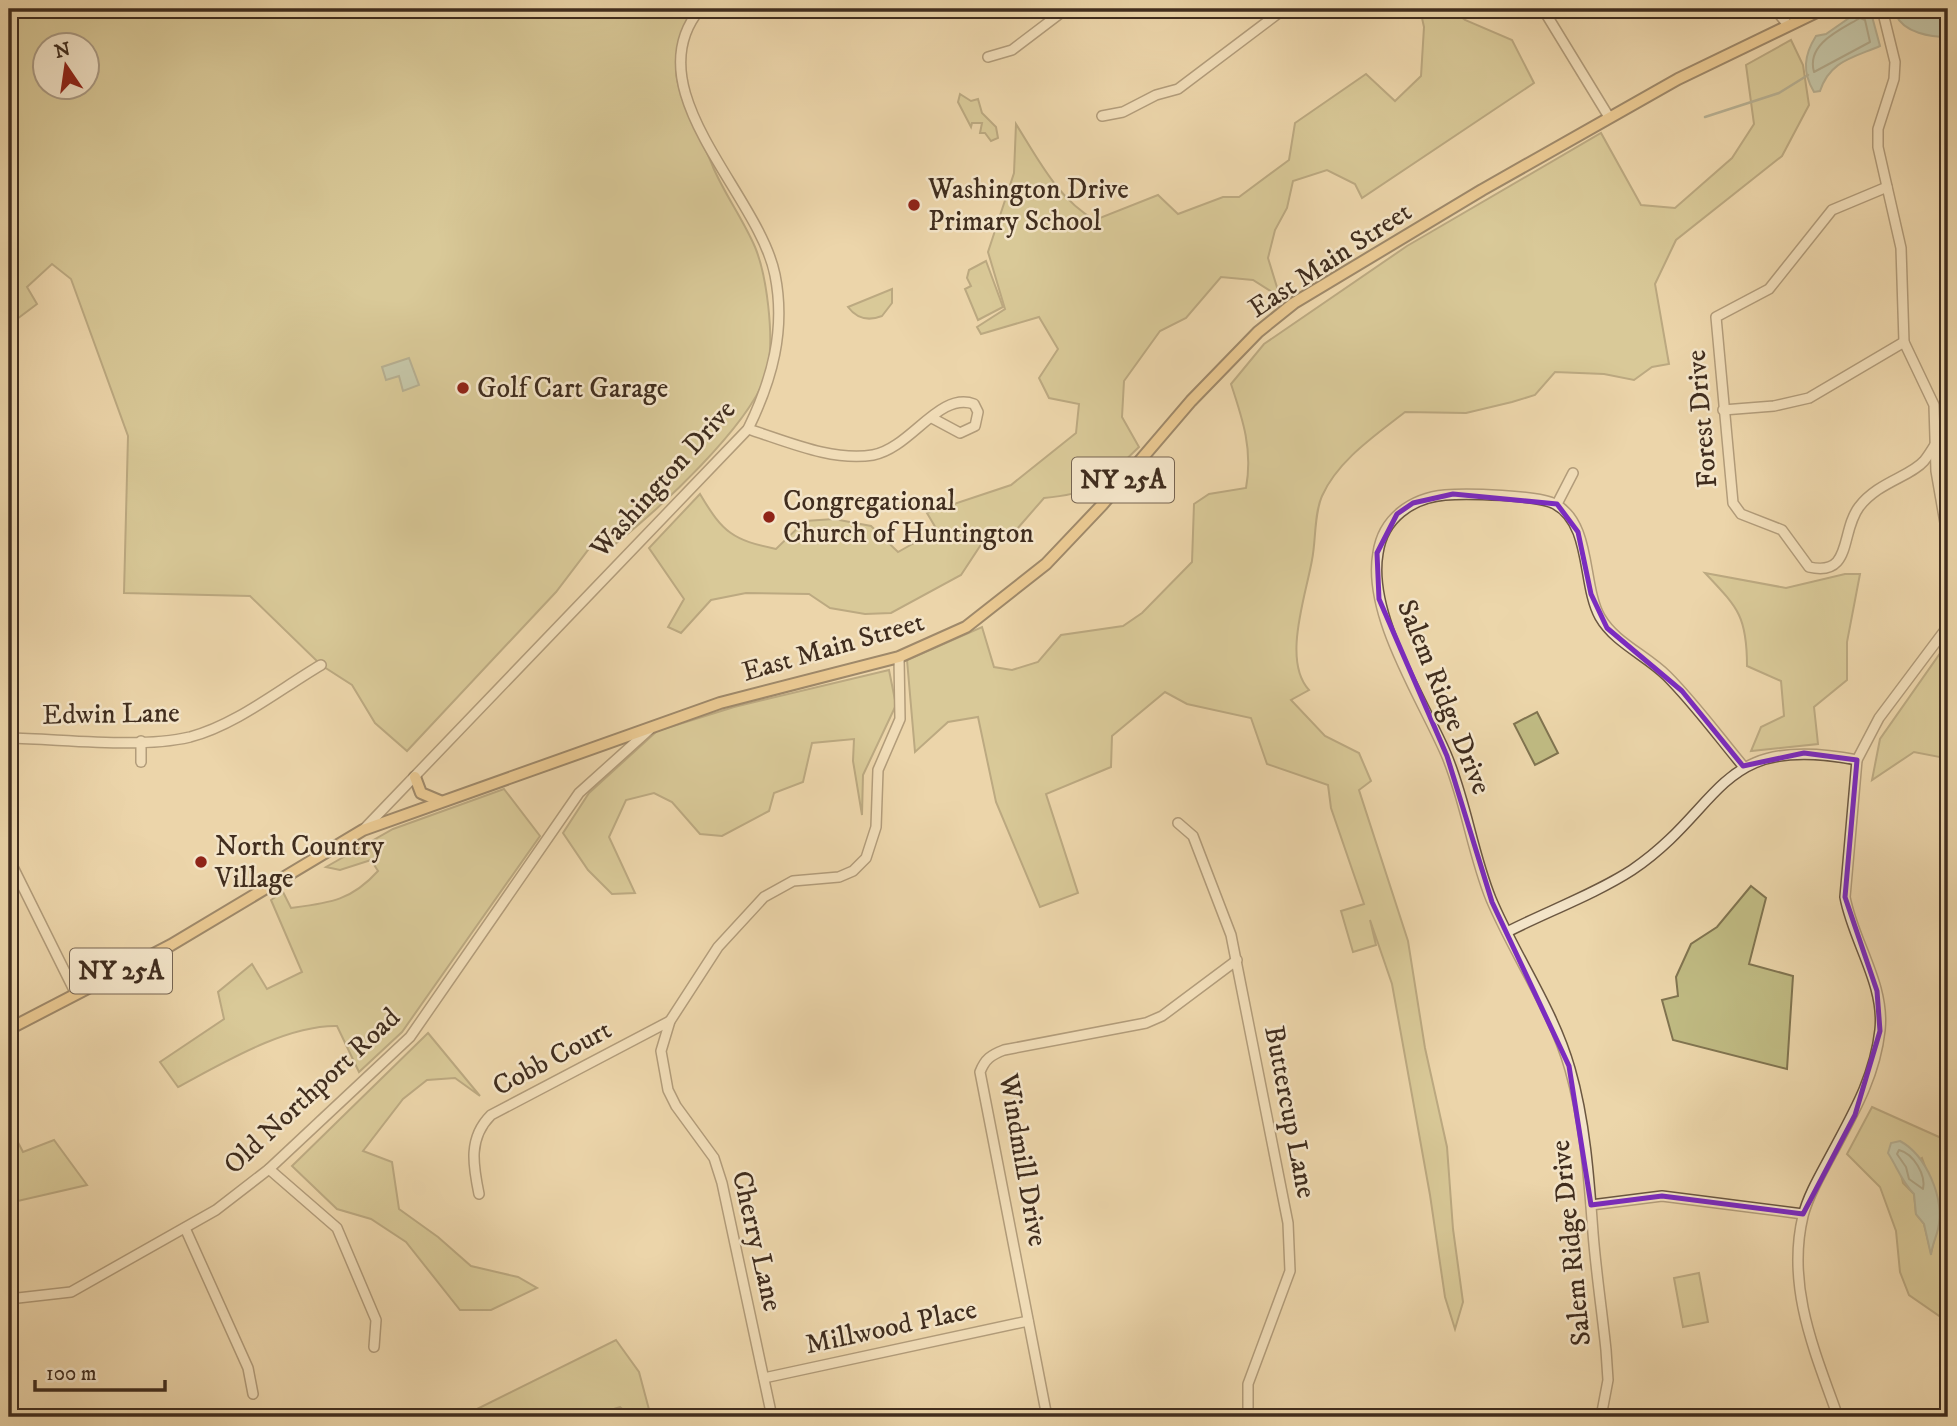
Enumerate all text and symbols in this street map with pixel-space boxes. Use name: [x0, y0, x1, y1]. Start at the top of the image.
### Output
north arrow: [32, 32, 102, 102]
text: N: [52, 38, 73, 64]
place label: Washington Drive Primary School: [927, 172, 1129, 239]
street label: East Main Street: [1242, 194, 1418, 326]
marker: Washington Drive Primary School: [906, 197, 922, 213]
street label: Forest Drive: [1679, 349, 1725, 489]
place label: Golf Cart Garage: [477, 371, 668, 406]
marker: Golf Cart Garage: [455, 380, 471, 396]
street label: Washington Drive: [582, 393, 743, 566]
road number: NY 25A: [1072, 458, 1174, 502]
place label: Congregational Church of Huntington: [783, 484, 1034, 551]
marker: Congregational Church of Huntington: [761, 509, 777, 525]
street label: Salem Ridge Drive: [1389, 595, 1499, 799]
street label: East Main Street: [738, 604, 928, 690]
street label: Edwin Lane: [42, 695, 180, 733]
place label: North Country Village: [214, 829, 385, 896]
marker: North Country Village: [193, 854, 209, 870]
road number: NY 25A: [70, 948, 172, 994]
street label: Old Northport Road: [216, 1000, 408, 1182]
street label: Cobb Court: [487, 1012, 617, 1104]
street label: Buttercup Lane: [1256, 1023, 1324, 1201]
street label: Windmill Drive: [990, 1070, 1055, 1249]
street label: Salem Ridge Drive: [1543, 1138, 1599, 1348]
street label: Cherry Lane: [724, 1167, 790, 1315]
street label: Millwood Place: [802, 1292, 980, 1362]
scale bar: [35, 1349, 164, 1393]
text: 100 m: [46, 1361, 97, 1387]

